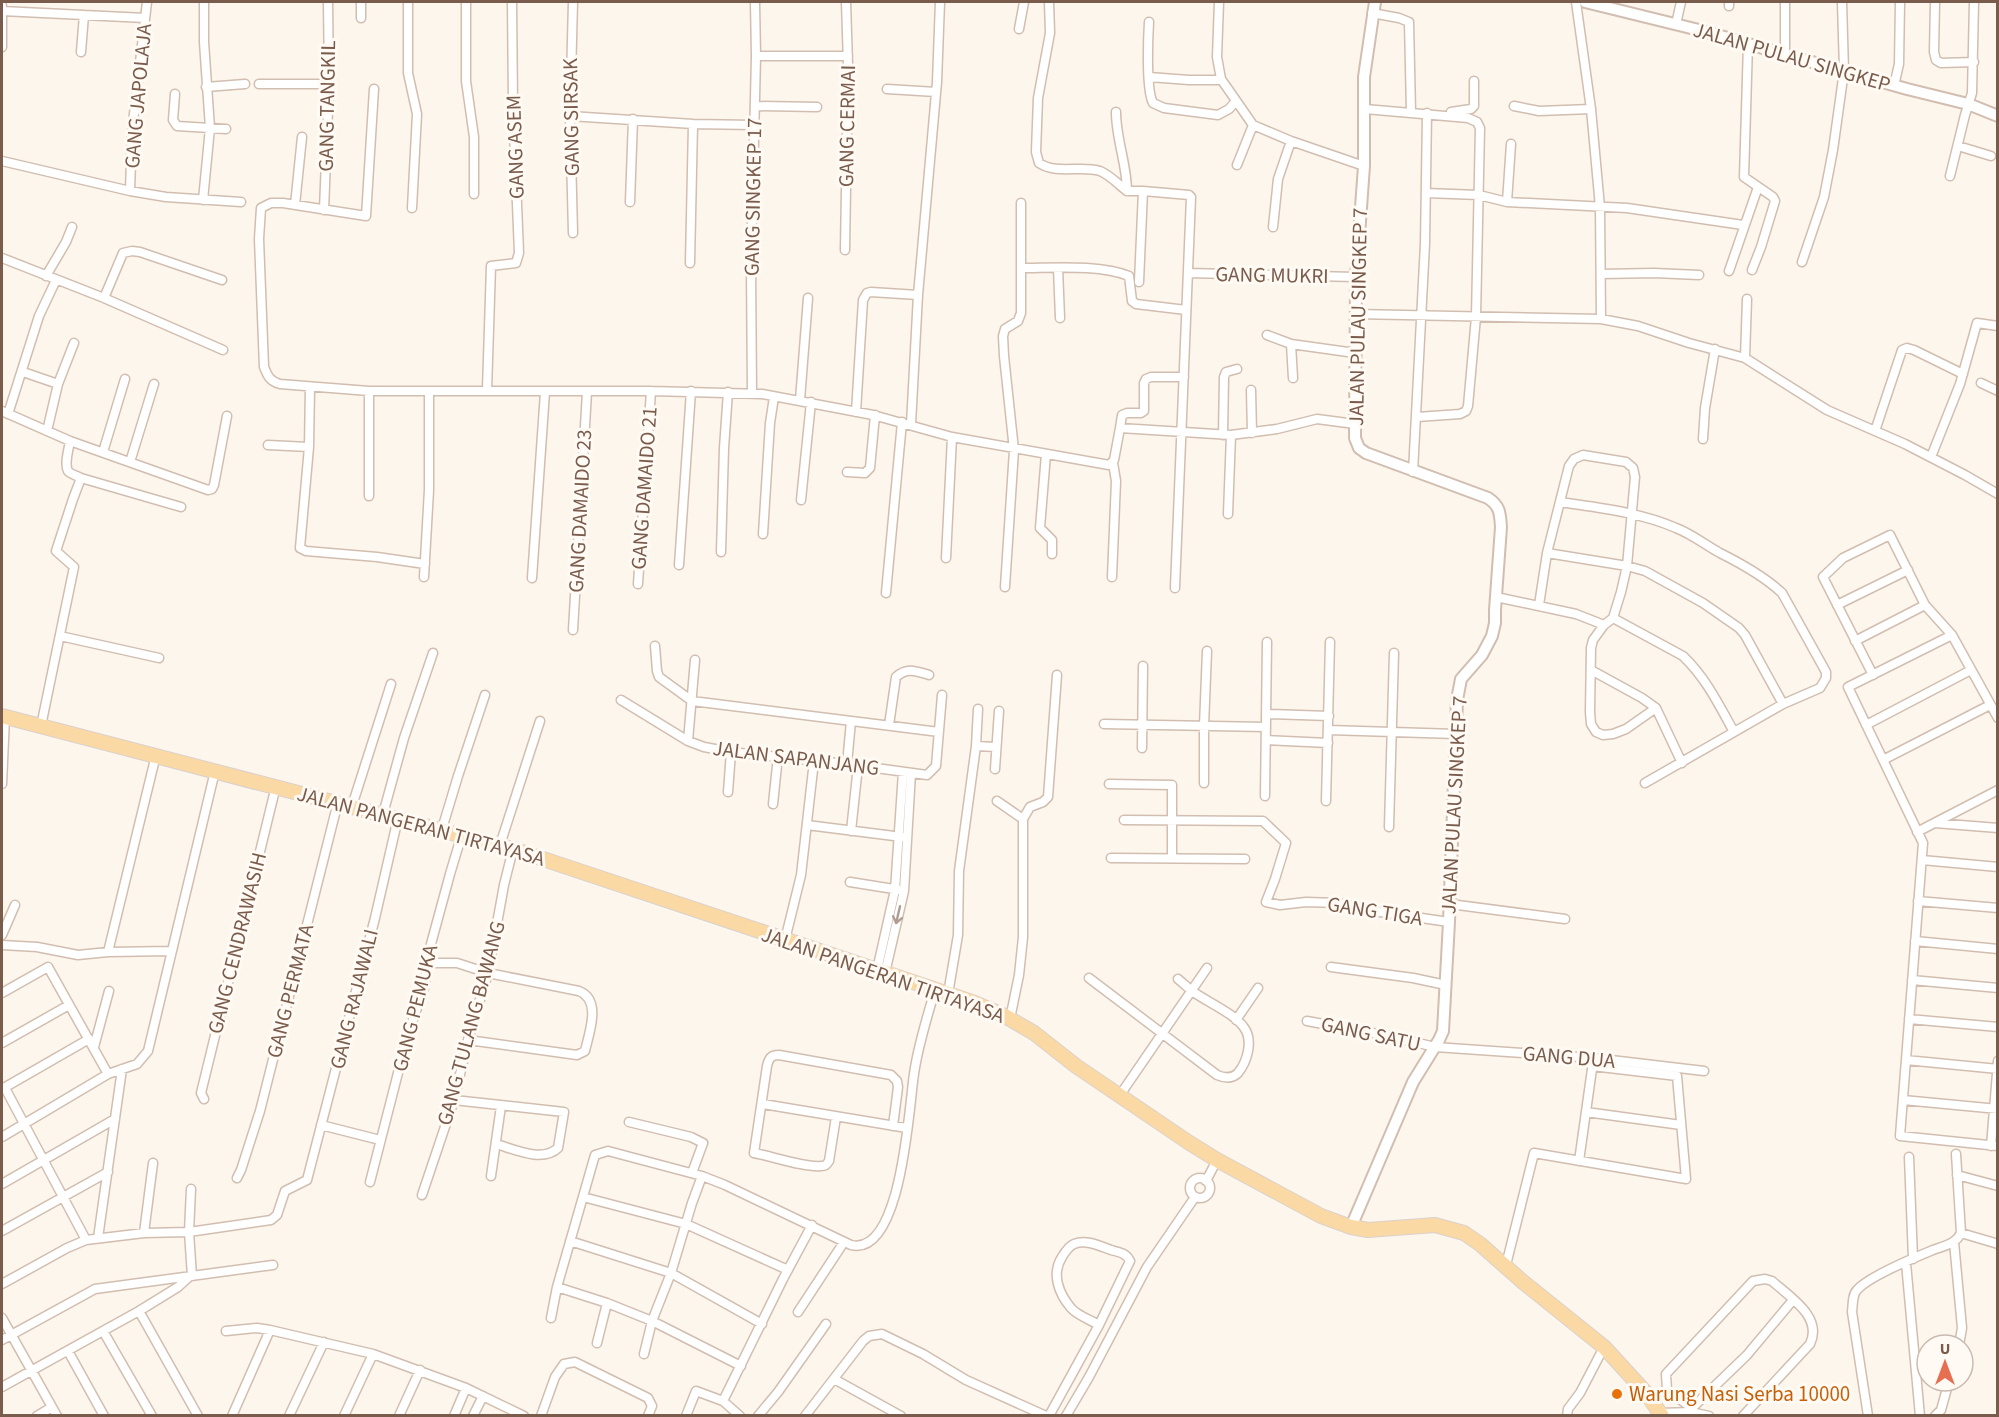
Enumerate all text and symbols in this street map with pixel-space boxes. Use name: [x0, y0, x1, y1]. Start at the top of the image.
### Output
street label: JALAN PULAU SINGKEP: [1690, 14, 1894, 100]
street label: GANG JAPOLAJA: [117, 22, 159, 170]
street label: GANG TANGKIL: [311, 40, 343, 172]
street label: GANG SIRSAK: [555, 57, 587, 176]
street label: GANG CERMAI: [831, 65, 863, 187]
street label: GANG ASEM: [498, 95, 532, 199]
street label: GANG SINGKEP 17: [737, 118, 769, 276]
street label: JALAN PULAU SINGKEP 7: [1341, 208, 1375, 426]
street label: GANG MUKRI: [1215, 259, 1329, 291]
street label: GANG DAMAIDO 21: [623, 406, 665, 570]
street label: GANG DAMAIDO 23: [561, 429, 599, 593]
street label: JALAN PULAU SINGKEP 7: [1433, 695, 1475, 915]
street label: JALAN SAPANJANG: [711, 733, 881, 783]
street label: JALAN PANGERAN TIRTAYASA: [294, 778, 549, 874]
street label: GANG CENDRAWASIH: [200, 849, 274, 1037]
street label: GANG TIGA: [1325, 889, 1425, 933]
one-way arrow: [892, 904, 903, 924]
street label: GANG TULANG BAWANG: [429, 917, 513, 1129]
street label: JALAN PANGERAN TIRTAYASA: [757, 919, 1009, 1031]
street label: GANG PERMATA: [259, 920, 321, 1061]
street label: GANG RAJAWALI: [322, 926, 386, 1072]
street label: GANG PEMUKA: [385, 941, 445, 1075]
street label: GANG SATU: [1318, 1009, 1424, 1059]
street label: GANG DUA: [1522, 1038, 1617, 1076]
north arrow: [1915, 1333, 1975, 1393]
text: U: [1940, 1338, 1950, 1360]
place label: Warung Nasi Serba 10000: [1629, 1379, 1850, 1409]
marker: Warung Nasi Serba 10000: [1610, 1387, 1624, 1401]

